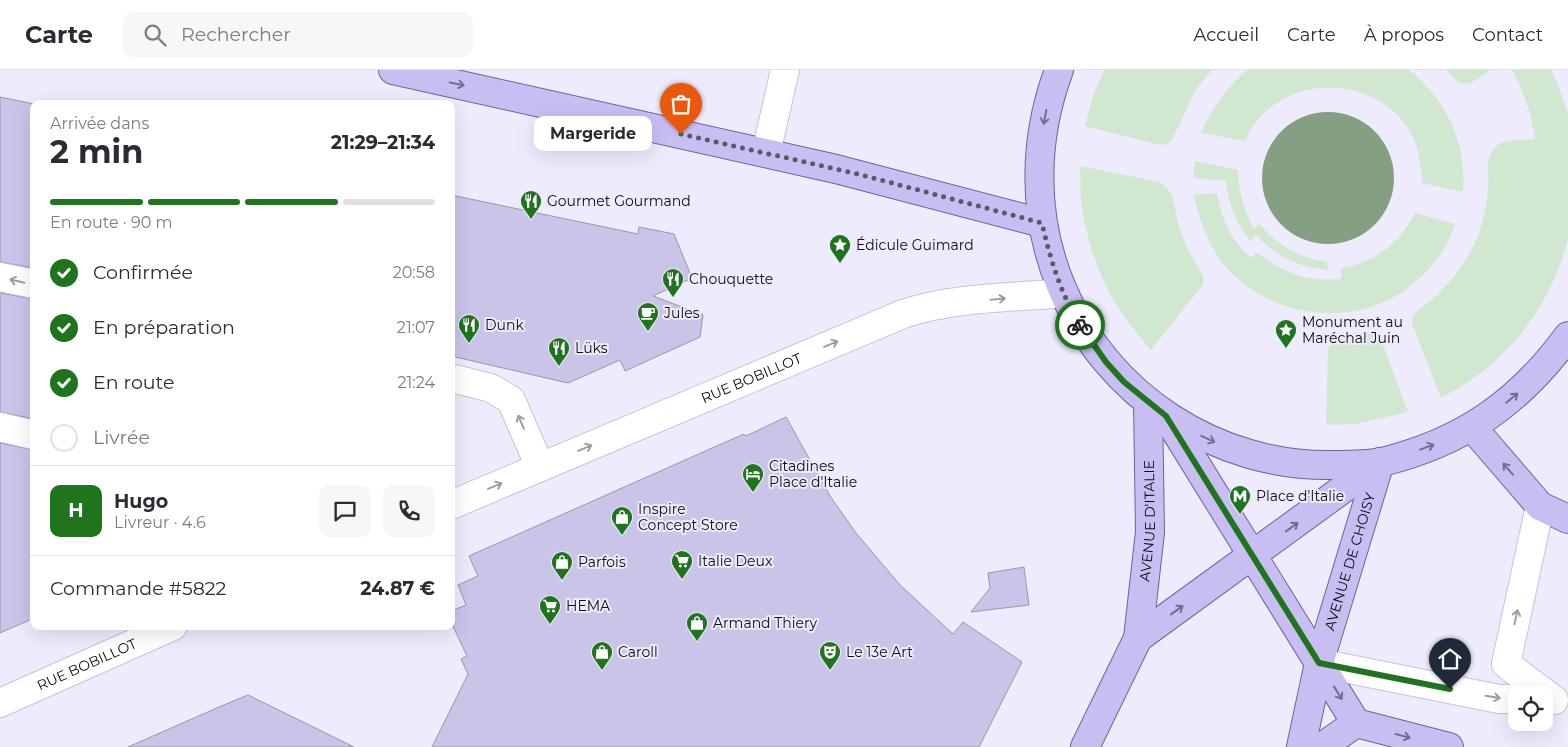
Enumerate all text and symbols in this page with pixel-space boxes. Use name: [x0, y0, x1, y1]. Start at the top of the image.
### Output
search box: [123, 12, 473, 57]
text: Carte: [25, 20, 93, 49]
icon: search: [141, 21, 169, 49]
text: Rechercher: [181, 23, 291, 46]
text: Accueil: [1194, 24, 1259, 46]
text: Carte: [1287, 24, 1336, 46]
text: À propos: [1364, 24, 1444, 46]
text: Contact: [1472, 24, 1543, 46]
one-way arrow: [449, 80, 465, 89]
pin: [660, 83, 702, 134]
icon: bag: [667, 90, 695, 118]
one-way arrow: [1040, 108, 1049, 124]
text: Arrivée dans: [50, 114, 149, 133]
callout: Margeride: [534, 116, 651, 152]
text: Margeride: [550, 124, 636, 143]
text: 21:29–21:34: [331, 131, 435, 154]
text: 2 min: [50, 132, 143, 171]
restaurant icon: Gourmet Gourmand: [519, 189, 543, 220]
place label: Gourmet Gourmand: [547, 192, 691, 210]
text: En route · 90 m: [50, 213, 173, 232]
place icon: Édicule Guimard: [828, 233, 852, 264]
place label: Édicule Guimard: [856, 236, 974, 254]
icon: check: [50, 259, 78, 287]
text: Confirmée: [93, 261, 193, 284]
text: 20:58: [393, 263, 435, 282]
restaurant icon: Chouquette: [661, 267, 685, 298]
place label: Chouquette: [689, 270, 773, 288]
one-way arrow: [9, 275, 25, 285]
one-way arrow: [990, 294, 1006, 303]
courier: [1055, 300, 1105, 350]
cafe icon: Jules: [636, 301, 660, 332]
place label: Jules: [663, 304, 700, 322]
icon: bike: [1066, 311, 1094, 339]
restaurant icon: Dunk: [457, 313, 481, 344]
place label: Monument au Maréchal Juin: [1302, 313, 1403, 347]
icon: check: [50, 314, 78, 342]
text: En préparation: [93, 316, 235, 339]
place label: Dunk: [485, 316, 524, 334]
text: 21:07: [397, 318, 435, 337]
place icon: Monument au Maréchal Juin: [1274, 318, 1298, 349]
restaurant icon: Lüks: [547, 336, 571, 367]
place label: Lüks: [575, 339, 608, 357]
one-way arrow: [823, 339, 838, 349]
street label: RUE BOBILLOT: [698, 349, 804, 407]
icon: check: [50, 369, 78, 397]
text: En route: [93, 371, 174, 394]
text: 21:24: [397, 373, 435, 392]
one-way arrow: [1505, 393, 1518, 404]
one-way arrow: [515, 414, 524, 429]
text: Livrée: [93, 426, 150, 449]
one-way arrow: [1200, 435, 1215, 445]
one-way arrow: [577, 442, 592, 452]
one-way arrow: [1418, 442, 1434, 451]
place label: Citadines Place d'Italie: [769, 457, 857, 491]
street label: AVENUE D'ITALIE: [1135, 460, 1159, 583]
hotel icon: Citadines Place d'Italie: [741, 462, 765, 493]
one-way arrow: [1503, 462, 1514, 475]
one-way arrow: [488, 480, 503, 489]
metro station icon: Place d'Italie: [1228, 484, 1252, 515]
button: chat: [319, 485, 371, 537]
button: phone: [383, 485, 435, 537]
place label: Place d'Italie: [1256, 487, 1344, 505]
text: Hugo: [114, 490, 168, 513]
street label: AVENUE DE CHOISY: [1320, 490, 1379, 633]
text: H: [68, 499, 84, 522]
place label: Inspire Concept Store: [638, 500, 738, 534]
shop icon: Inspire Concept Store: [610, 505, 634, 536]
text: Livreur · 4.6: [114, 513, 206, 532]
one-way arrow: [1285, 521, 1298, 532]
supermarket icon: Italie Deux: [670, 549, 694, 580]
shop icon: Parfois: [550, 550, 574, 581]
place label: Italie Deux: [698, 552, 773, 570]
place label: Parfois: [578, 553, 626, 571]
text: Commande #5822: [50, 577, 226, 600]
text: 24.87 €: [360, 577, 435, 600]
supermarket icon: HEMA: [538, 594, 562, 625]
place label: HEMA: [566, 597, 611, 615]
one-way arrow: [1170, 605, 1184, 615]
one-way arrow: [1512, 609, 1522, 625]
shop icon: Armand Thiery: [685, 611, 709, 642]
place label: Armand Thiery: [713, 614, 818, 632]
street label: RUE BOBILLOT: [34, 634, 139, 694]
pin: [1429, 638, 1471, 689]
shop icon: Caroll: [590, 640, 614, 671]
theatre icon: Le 13e Art: [818, 640, 842, 671]
place label: Caroll: [618, 643, 658, 661]
place label: Le 13e Art: [846, 643, 913, 661]
icon: home: [1436, 645, 1464, 673]
one-way arrow: [1332, 686, 1343, 700]
map controls: [1508, 686, 1553, 731]
button: locate: [1508, 686, 1553, 731]
one-way arrow: [1485, 693, 1501, 703]
one-way arrow: [1394, 731, 1410, 741]

